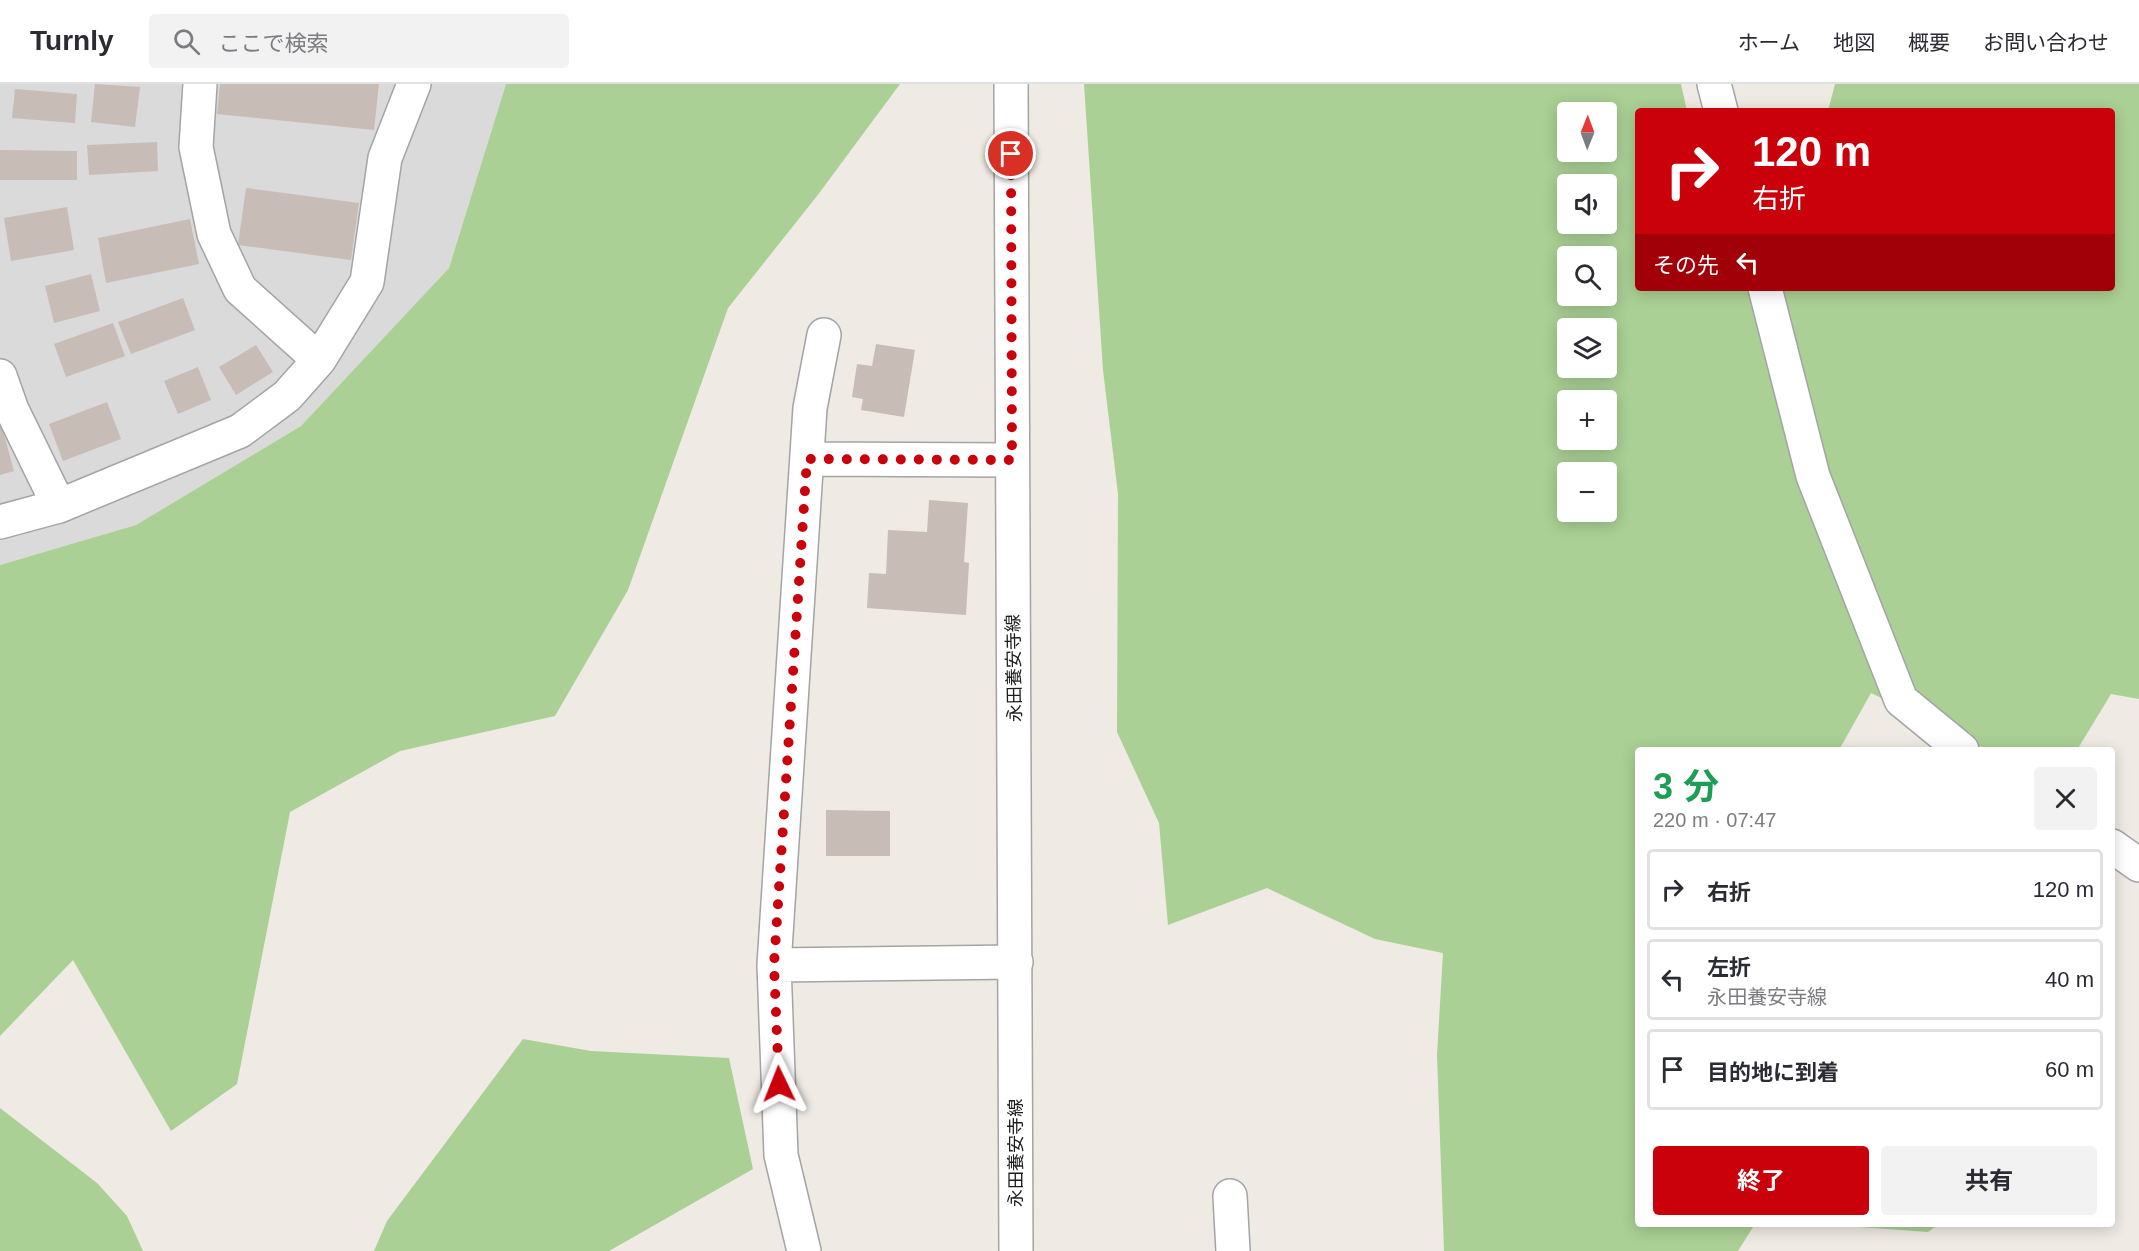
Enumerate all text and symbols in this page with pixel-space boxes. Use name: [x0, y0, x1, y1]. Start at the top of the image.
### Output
search box: [149, 14, 569, 68]
text: Turnly: [30, 25, 113, 56]
icon: search: [170, 25, 203, 58]
text: ここで検索: [218, 31, 329, 56]
text: ホーム: [1738, 31, 1800, 54]
text: 地図: [1833, 31, 1875, 54]
text: 概要: [1908, 31, 1950, 54]
text: お問い合わせ: [1983, 31, 2109, 54]
north arrow: [1557, 102, 1617, 162]
map controls: [1557, 102, 1617, 522]
pin: [985, 128, 1036, 179]
text: 120 m: [1752, 128, 1871, 175]
icon: right: [1653, 132, 1731, 210]
icon: arrive: [994, 137, 1027, 170]
button: sound: [1557, 174, 1617, 234]
text: 右折: [1752, 184, 1806, 214]
button: search: [1557, 246, 1617, 306]
icon: left: [1731, 246, 1764, 279]
text: その先: [1653, 253, 1719, 278]
button: layers: [1557, 318, 1617, 378]
button: +: [1557, 390, 1617, 450]
button: −: [1557, 462, 1617, 522]
street label: 永田養安寺線: [1003, 614, 1025, 722]
text: 3 分: [1653, 766, 1719, 807]
button: close: [2034, 767, 2097, 830]
text: 220 m · 07:47: [1653, 809, 1776, 831]
icon: right: [1656, 873, 1689, 906]
text: 120 m: [2033, 877, 2094, 902]
text: 右折: [1707, 880, 1751, 905]
text: 左折: [1707, 955, 1751, 980]
icon: left: [1656, 963, 1689, 996]
text: 40 m: [2045, 967, 2094, 992]
text: 永田養安寺線: [1707, 986, 1827, 1008]
position arrow: [747, 1052, 811, 1116]
icon: arrive: [1656, 1053, 1689, 1086]
text: 60 m: [2045, 1057, 2094, 1082]
text: 目的地に到着: [1707, 1060, 1839, 1085]
street label: 永田養安寺線: [1006, 1099, 1026, 1207]
button: 終了: [1653, 1146, 1869, 1215]
button: 共有: [1881, 1146, 2097, 1215]

